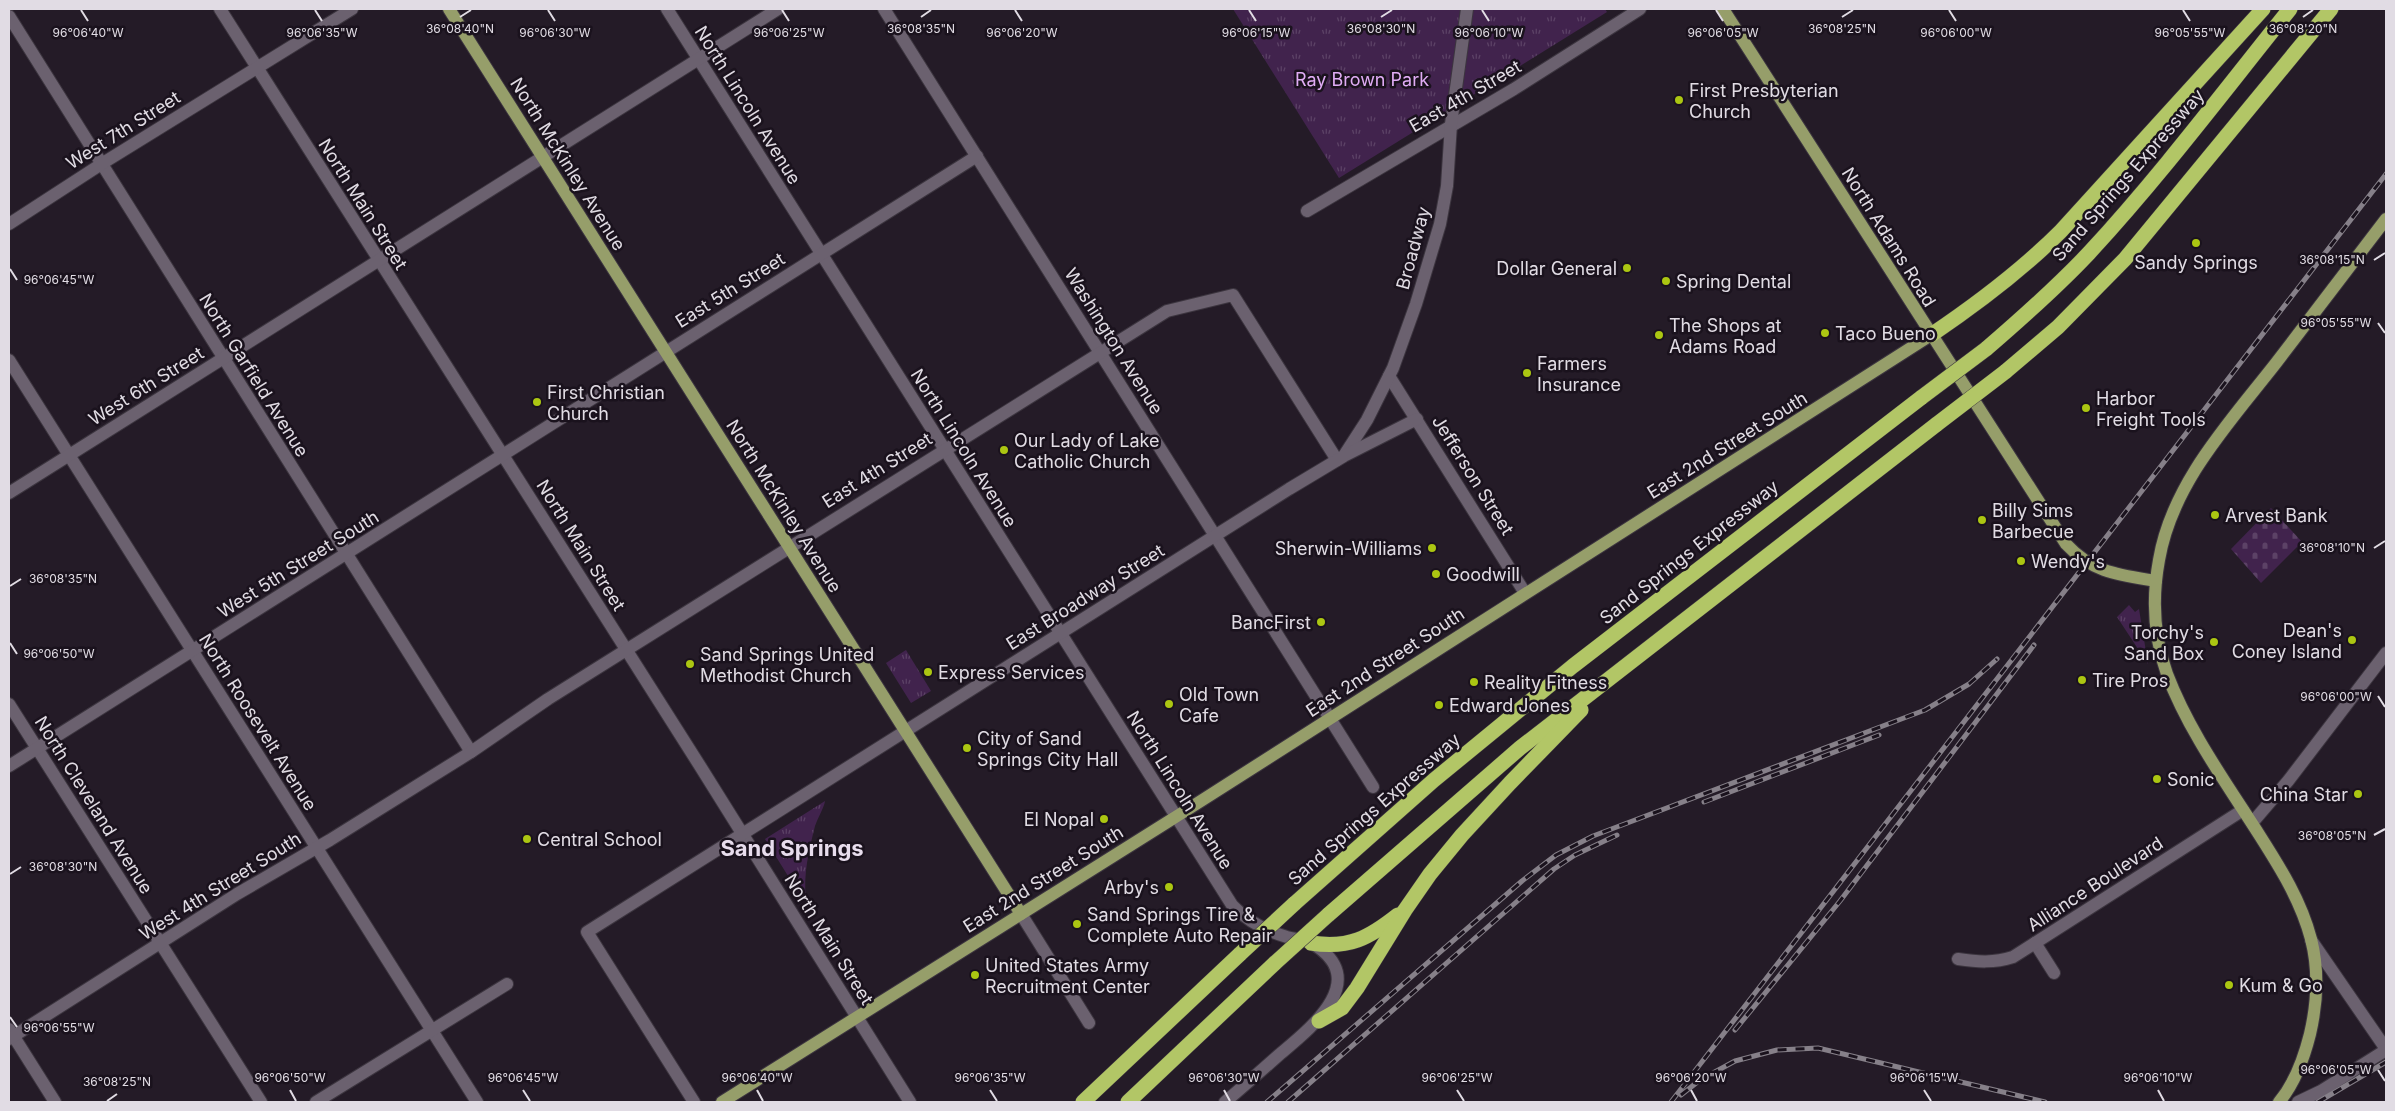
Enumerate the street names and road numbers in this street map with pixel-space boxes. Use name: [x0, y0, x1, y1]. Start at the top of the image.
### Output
street label: North Lincoln Avenue: [691, 22, 805, 188]
street label: East 4th Street: [1405, 56, 1525, 136]
street label: North McKinley Avenue: [506, 74, 630, 254]
street label: Sand Springs Expressway: [2048, 85, 2208, 265]
street label: West 7th Street: [62, 87, 184, 173]
street label: North Main Street: [314, 135, 412, 273]
street label: North Adams Road: [1838, 163, 1940, 311]
street label: Broadway: [1392, 204, 1434, 292]
street label: East 5th Street: [672, 248, 789, 332]
street label: Washington Avenue: [1060, 264, 1168, 418]
street label: North Garfield Avenue: [195, 289, 313, 461]
street label: West 6th Street: [85, 342, 207, 430]
street label: North Lincoln Avenue: [907, 365, 1021, 531]
street label: East 2nd Street South: [1643, 387, 1811, 503]
street label: Jefferson Street: [1428, 411, 1518, 539]
street label: North McKinley Avenue: [722, 416, 846, 596]
street label: East 4th Street: [818, 428, 936, 512]
street label: North Main Street: [532, 476, 630, 614]
street label: Sand Springs Expressway: [1595, 476, 1783, 628]
street label: West 5th Street South: [214, 506, 382, 622]
street label: East Broadway Street: [1002, 540, 1168, 654]
street label: East 2nd Street South: [1302, 603, 1468, 721]
street label: North Roosevelt Avenue: [195, 630, 321, 814]
street label: North Lincoln Avenue: [1123, 707, 1237, 873]
street label: North Cleveland Avenue: [31, 712, 157, 898]
street label: Sand Springs Expressway: [1284, 729, 1464, 889]
street label: East 2nd Street South: [959, 821, 1127, 937]
street label: West 4th Street South: [135, 828, 305, 944]
street label: Alliance Boulevard: [2023, 832, 2167, 936]
street label: North Main Street: [780, 870, 878, 1008]

